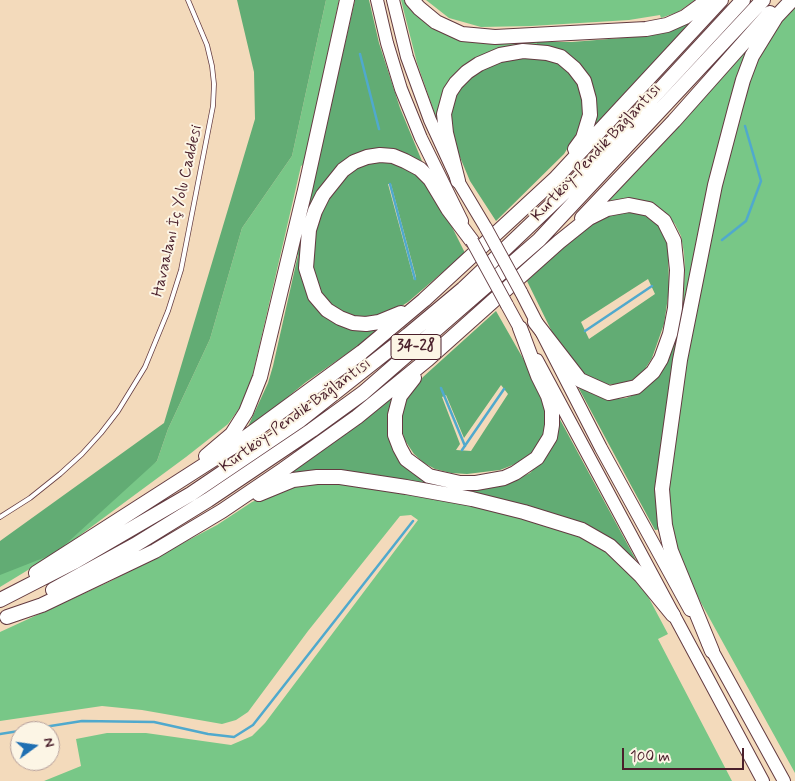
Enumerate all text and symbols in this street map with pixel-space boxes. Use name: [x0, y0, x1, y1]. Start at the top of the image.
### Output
street label: Kurtköy-Pendik Bağlantısı: [528, 80, 666, 226]
street label: Havaalanı İç Yolu Caddesi: [149, 123, 207, 299]
road number: 34-28: [391, 334, 441, 360]
street label: Kurtköy-Pendik Bağlantısı: [217, 355, 375, 477]
north arrow: [10, 721, 60, 771]
text: N: [39, 736, 58, 749]
scale bar: [625, 738, 748, 770]
text: 100 m: [630, 747, 670, 767]

